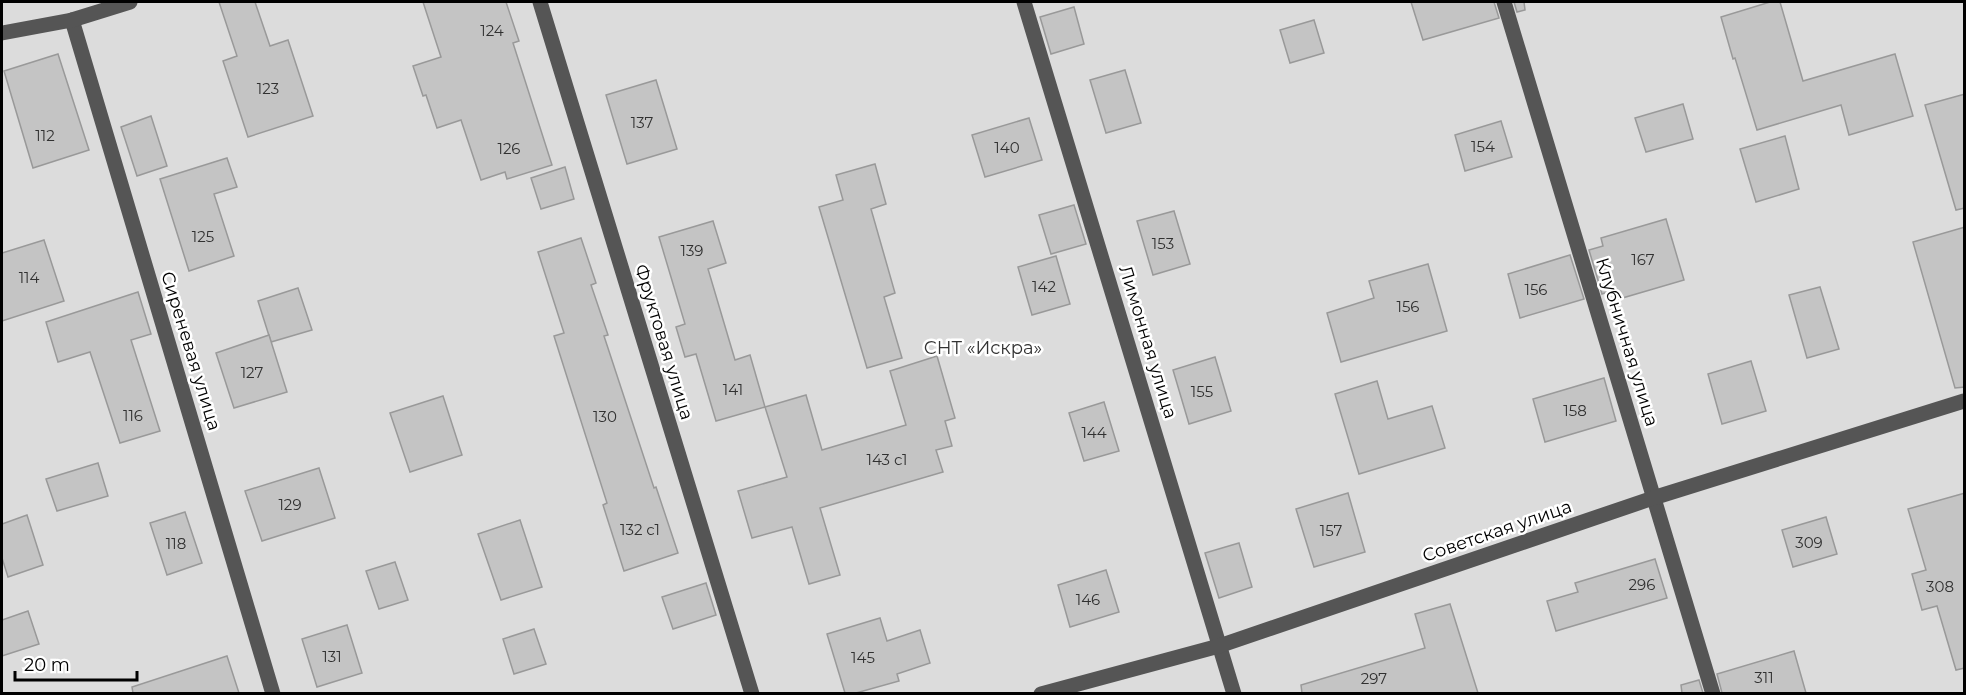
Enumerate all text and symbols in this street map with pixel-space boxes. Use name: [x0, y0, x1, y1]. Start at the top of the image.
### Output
house number: 124: [480, 21, 504, 40]
house number: 123: [257, 79, 279, 98]
house number: 137: [631, 113, 653, 132]
house number: 112: [35, 126, 55, 145]
house number: 154: [1471, 137, 1495, 156]
house number: 140: [994, 138, 1020, 157]
house number: 126: [497, 139, 521, 158]
house number: 125: [192, 227, 214, 246]
house number: 153: [1152, 234, 1174, 253]
house number: 139: [680, 241, 704, 260]
house number: 167: [1631, 250, 1655, 269]
street label: Клубничная улица: [1591, 255, 1663, 429]
street label: Фруктовая улица: [630, 261, 698, 423]
street label: Лимонная улица: [1114, 263, 1182, 421]
house number: 114: [19, 268, 39, 287]
street label: Сиреневая улица: [156, 269, 226, 433]
house number: 142: [1032, 277, 1056, 296]
house number: 156: [1524, 280, 1548, 299]
house number: 156: [1396, 297, 1420, 316]
park label: СНТ «Искра»: [924, 337, 1042, 359]
house number: 127: [241, 363, 264, 382]
house number: 141: [723, 380, 743, 399]
house number: 155: [1191, 382, 1213, 401]
house number: 158: [1563, 401, 1587, 420]
house number: 116: [123, 406, 143, 425]
house number: 130: [593, 407, 617, 426]
house number: 144: [1081, 423, 1107, 442]
house number: 143 с1: [867, 450, 908, 469]
house number: 129: [278, 495, 302, 514]
street label: Советская улица: [1419, 495, 1575, 567]
house number: 132 с1: [620, 520, 660, 539]
house number: 157: [1320, 521, 1342, 540]
house number: 309: [1795, 533, 1823, 552]
house number: 118: [166, 534, 186, 553]
house number: 296: [1629, 575, 1655, 594]
house number: 308: [1926, 577, 1954, 596]
house number: 146: [1076, 590, 1100, 609]
scale bar: [15, 644, 136, 682]
house number: 131: [322, 647, 342, 666]
house number: 145: [851, 648, 875, 667]
text: 20 m: [24, 654, 70, 676]
house number: 311: [1754, 668, 1774, 687]
house number: 297: [1361, 669, 1387, 688]

